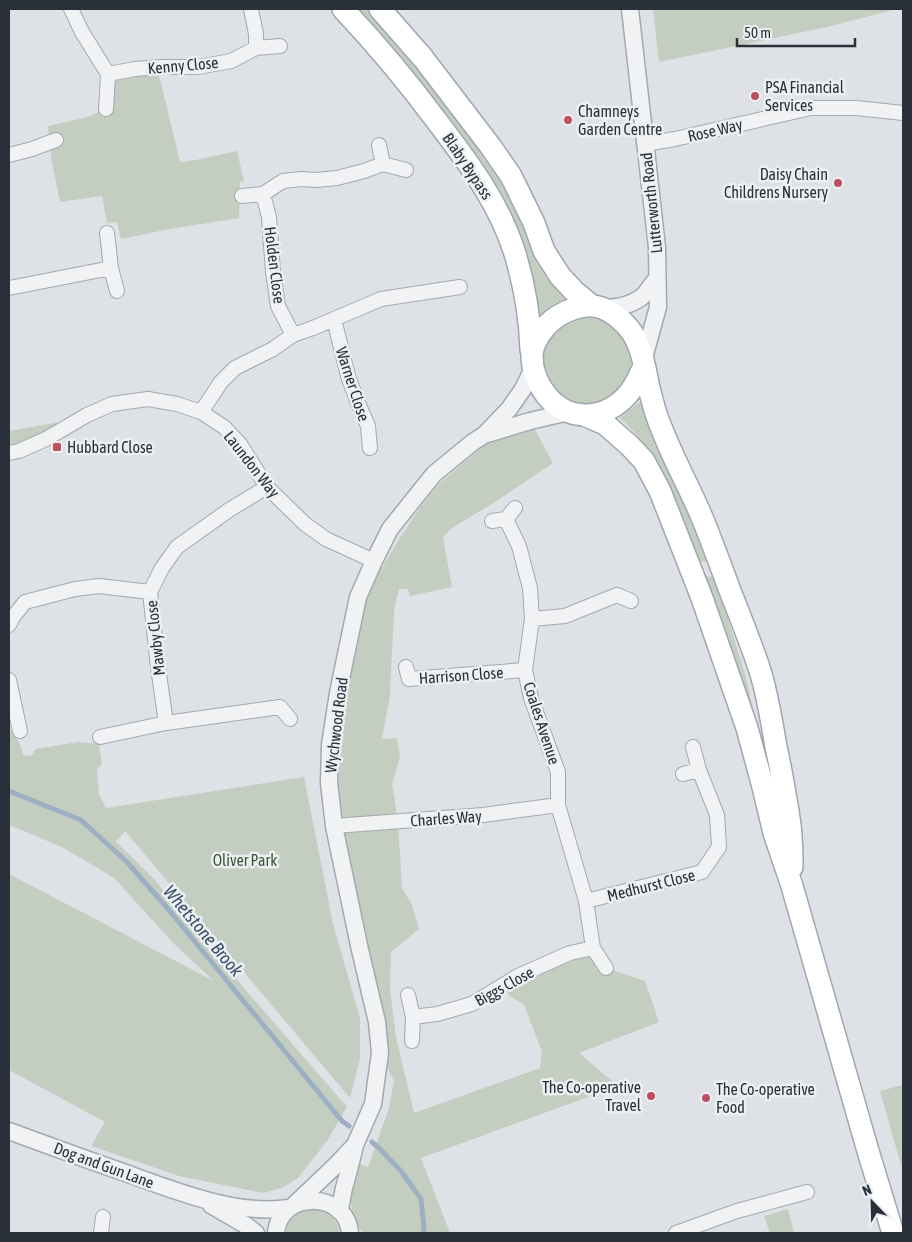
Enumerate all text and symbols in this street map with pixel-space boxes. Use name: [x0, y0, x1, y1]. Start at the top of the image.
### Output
scale bar: [737, 15, 854, 47]
text: 50 m: [744, 24, 771, 41]
street label: Kenny Close: [147, 53, 219, 78]
place label: PSA Financial Services: [765, 78, 845, 114]
marker: PSA Financial Services: [749, 90, 761, 102]
place label: Chamneys Garden Centre: [578, 102, 662, 138]
marker: Chamneys Garden Centre: [562, 114, 574, 126]
street label: Rose Way: [686, 115, 745, 146]
street label: Blaby Bypass: [438, 129, 497, 203]
street label: Lutterworth Road: [637, 152, 665, 254]
place label: Daisy Chain Childrens Nursery: [724, 165, 828, 202]
marker: Daisy Chain Childrens Nursery: [832, 177, 844, 189]
street label: Holden Close: [261, 225, 289, 305]
street label: Warner Close: [333, 345, 373, 423]
street label: Laundon Way: [220, 427, 284, 502]
place label: Hubbard Close: [67, 438, 153, 456]
marker: Hubbard Close: [51, 441, 63, 453]
street label: Mawby Close: [142, 599, 169, 677]
street label: Harrison Close: [418, 663, 504, 687]
street label: Wychwood Road: [321, 676, 352, 774]
street label: Coales Avenue: [520, 679, 564, 767]
street label: Charles Way: [410, 807, 483, 830]
park label: Oliver Park: [213, 851, 277, 869]
street label: Medhurst Close: [605, 865, 697, 905]
water label: Whetstone Brook: [159, 881, 248, 981]
street label: Biggs Close: [472, 963, 537, 1010]
place label: The Co-operative Travel: [542, 1078, 642, 1114]
place label: The Co-operative Food: [716, 1080, 815, 1116]
marker: The Co-operative Travel: [645, 1090, 657, 1102]
marker: The Co-operative Food: [700, 1092, 712, 1104]
street label: Dog and Gun Lane: [51, 1139, 157, 1192]
north arrow: [847, 1177, 897, 1227]
text: N: [860, 1181, 874, 1199]

